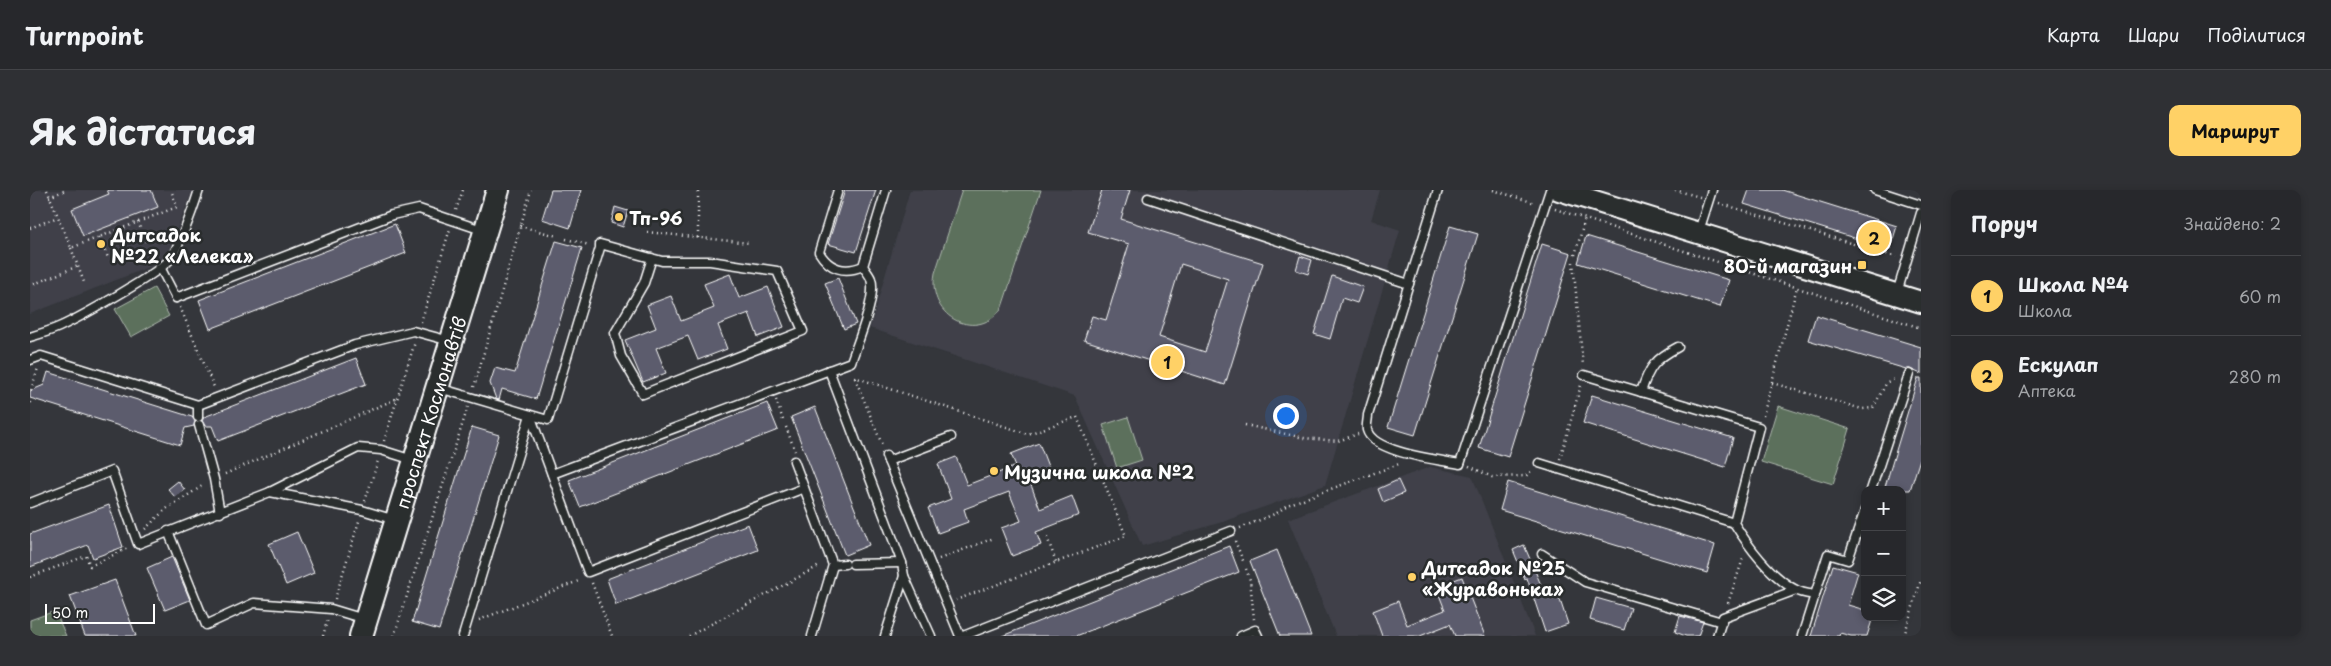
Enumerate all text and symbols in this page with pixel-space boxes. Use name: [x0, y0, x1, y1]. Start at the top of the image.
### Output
text: Turnpoint: [25, 17, 144, 53]
text: Карта: [2047, 21, 2100, 48]
text: Шари: [2128, 21, 2180, 48]
text: Поділитися: [2208, 21, 2306, 48]
text: Як дістатися: [30, 104, 256, 157]
button: Маршрут: [2169, 105, 2301, 156]
place label: Тп-96: [629, 204, 683, 231]
text: Поруч: [1971, 207, 2038, 239]
marker: Тп-96: [613, 211, 625, 223]
text: Знайдено: 2: [2184, 211, 2281, 235]
pin: 2: [1858, 219, 1890, 257]
place label: Дитсадок №22 «Лелека»: [110, 221, 254, 269]
marker: Дитсадок №22 «Лелека»: [95, 238, 107, 250]
place label: 80-й магазин: [1724, 252, 1852, 279]
marker: 80-й магазин: [1856, 259, 1868, 271]
text: Школа №4: [2018, 270, 2129, 298]
text: 1: [1983, 284, 1991, 308]
text: 60 m: [2239, 284, 2281, 308]
text: Школа: [2018, 298, 2072, 322]
street label: проспект Космонавтів: [387, 313, 472, 512]
pin: 1: [1151, 343, 1183, 381]
text: Ескулап: [2018, 350, 2099, 378]
text: 2: [1981, 364, 1993, 388]
text: 280 m: [2229, 364, 2281, 388]
text: Аптека: [2018, 378, 2075, 402]
your location: [1273, 403, 1299, 429]
place label: Музична школа №2: [1004, 458, 1194, 485]
marker: Музична школа №2: [988, 465, 1000, 477]
map controls: [1861, 486, 1906, 621]
button: +: [1861, 486, 1906, 531]
button: −: [1861, 531, 1906, 576]
place label: Дитсадок №25 «Журавонька»: [1421, 554, 1565, 602]
marker: Дитсадок №25 «Журавонька»: [1406, 571, 1418, 583]
button: layers: [1861, 576, 1906, 621]
scale bar: [45, 601, 155, 624]
text: 50 m: [52, 602, 88, 623]

